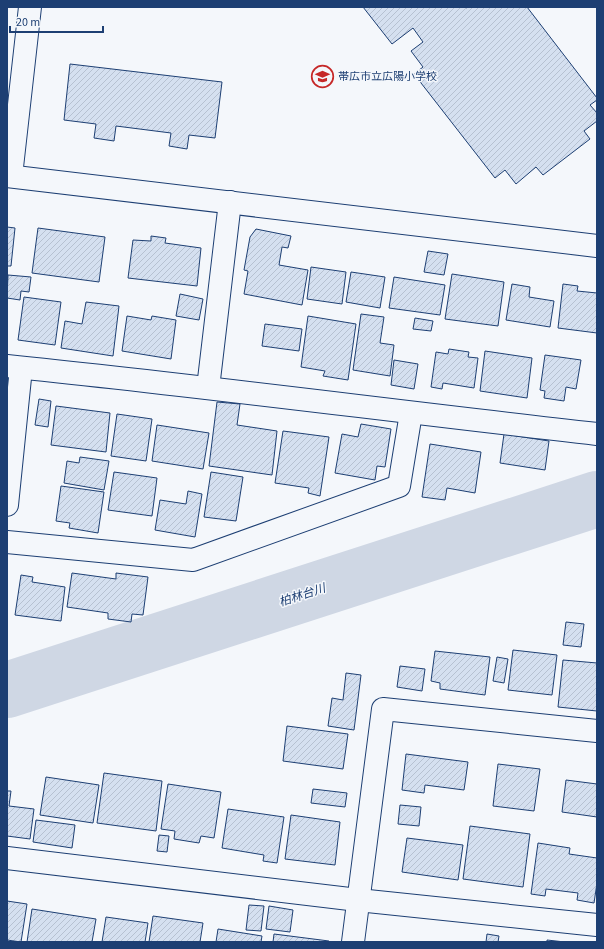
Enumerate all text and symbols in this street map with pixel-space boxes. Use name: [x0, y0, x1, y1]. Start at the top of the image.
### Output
scale bar: [10, 8, 103, 34]
text: 20 m: [16, 14, 40, 31]
school or university icon: 帯広市立広陽小学校: [309, 63, 335, 89]
place label: 帯広市立広陽小学校: [338, 69, 437, 84]
water label: 柏林台川: [277, 579, 330, 611]

